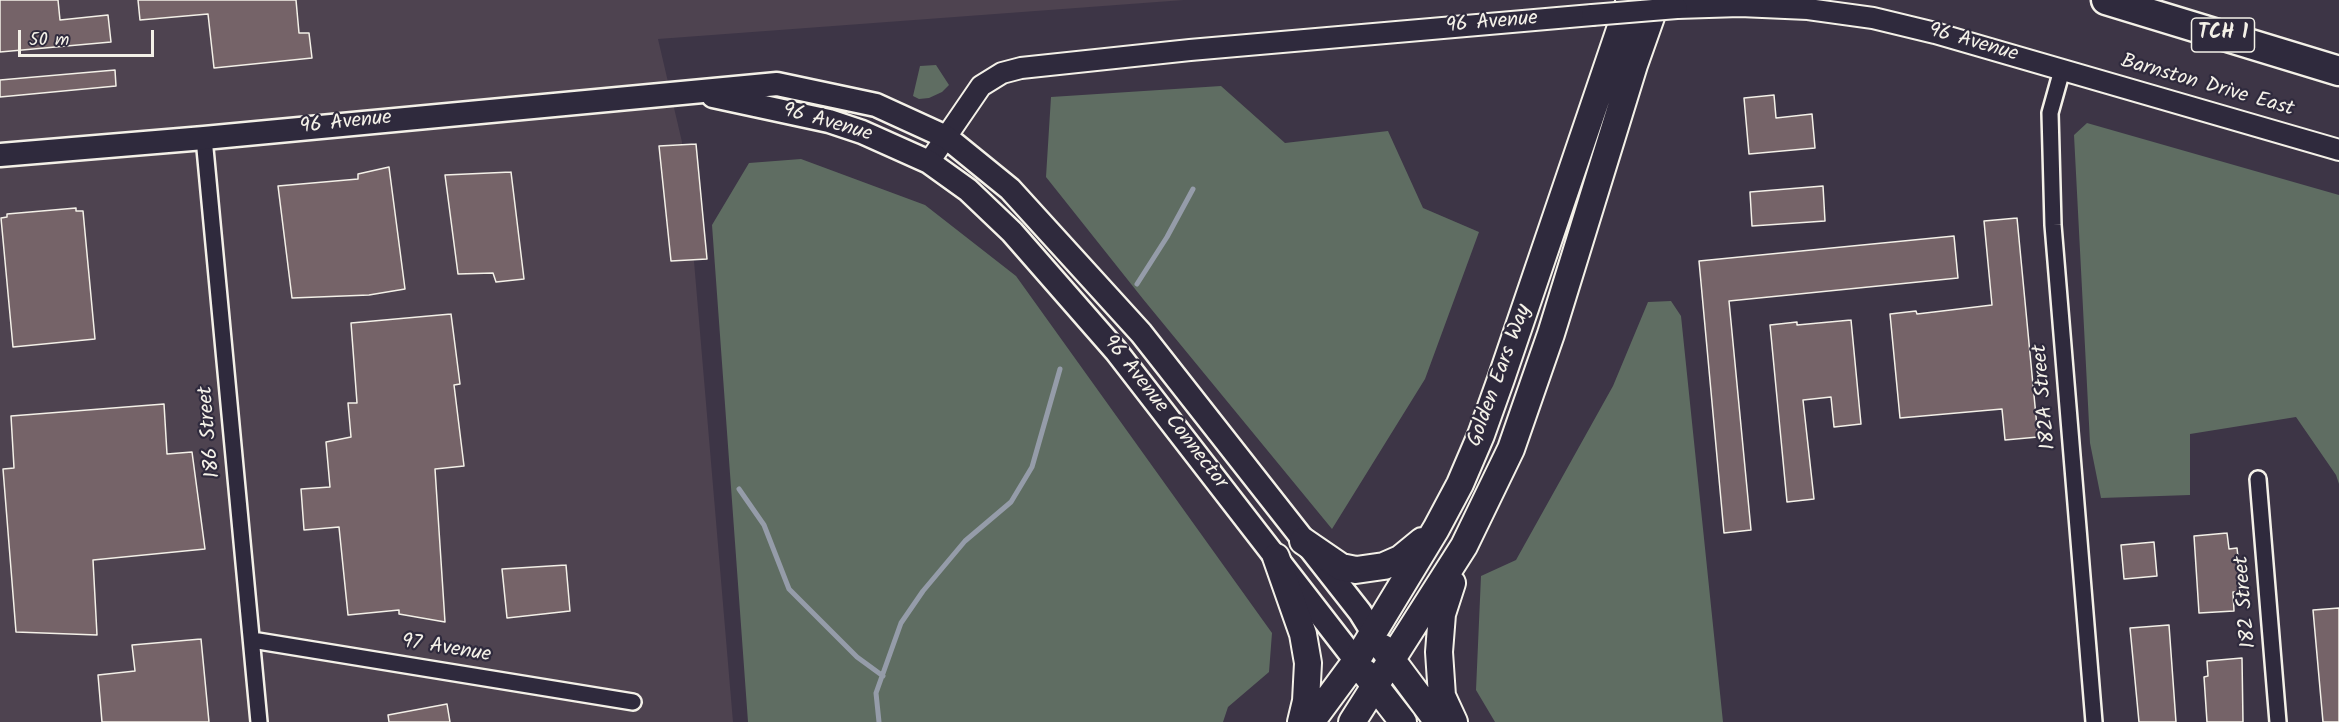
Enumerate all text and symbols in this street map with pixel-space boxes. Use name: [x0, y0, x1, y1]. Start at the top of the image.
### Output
street label: 96 Avenue: [1445, 7, 1539, 41]
scale bar: [21, 18, 158, 56]
road number: TCH 1: [2192, 18, 2254, 52]
street label: 96 Avenue: [1925, 19, 2021, 69]
text: 50 m: [29, 26, 69, 55]
street label: Barnston Drive East: [2117, 50, 2297, 124]
street label: 96 Avenue: [779, 99, 875, 149]
street label: 96 Avenue: [299, 107, 393, 141]
street label: Golden Ears Way: [1464, 301, 1538, 451]
street label: 96 Avenue Connector: [1096, 331, 1232, 495]
street label: 182A Street: [2029, 343, 2063, 451]
street label: 186 Street: [194, 385, 228, 479]
street label: 182 Street: [2230, 555, 2264, 649]
street label: 97 Avenue: [399, 631, 493, 669]

